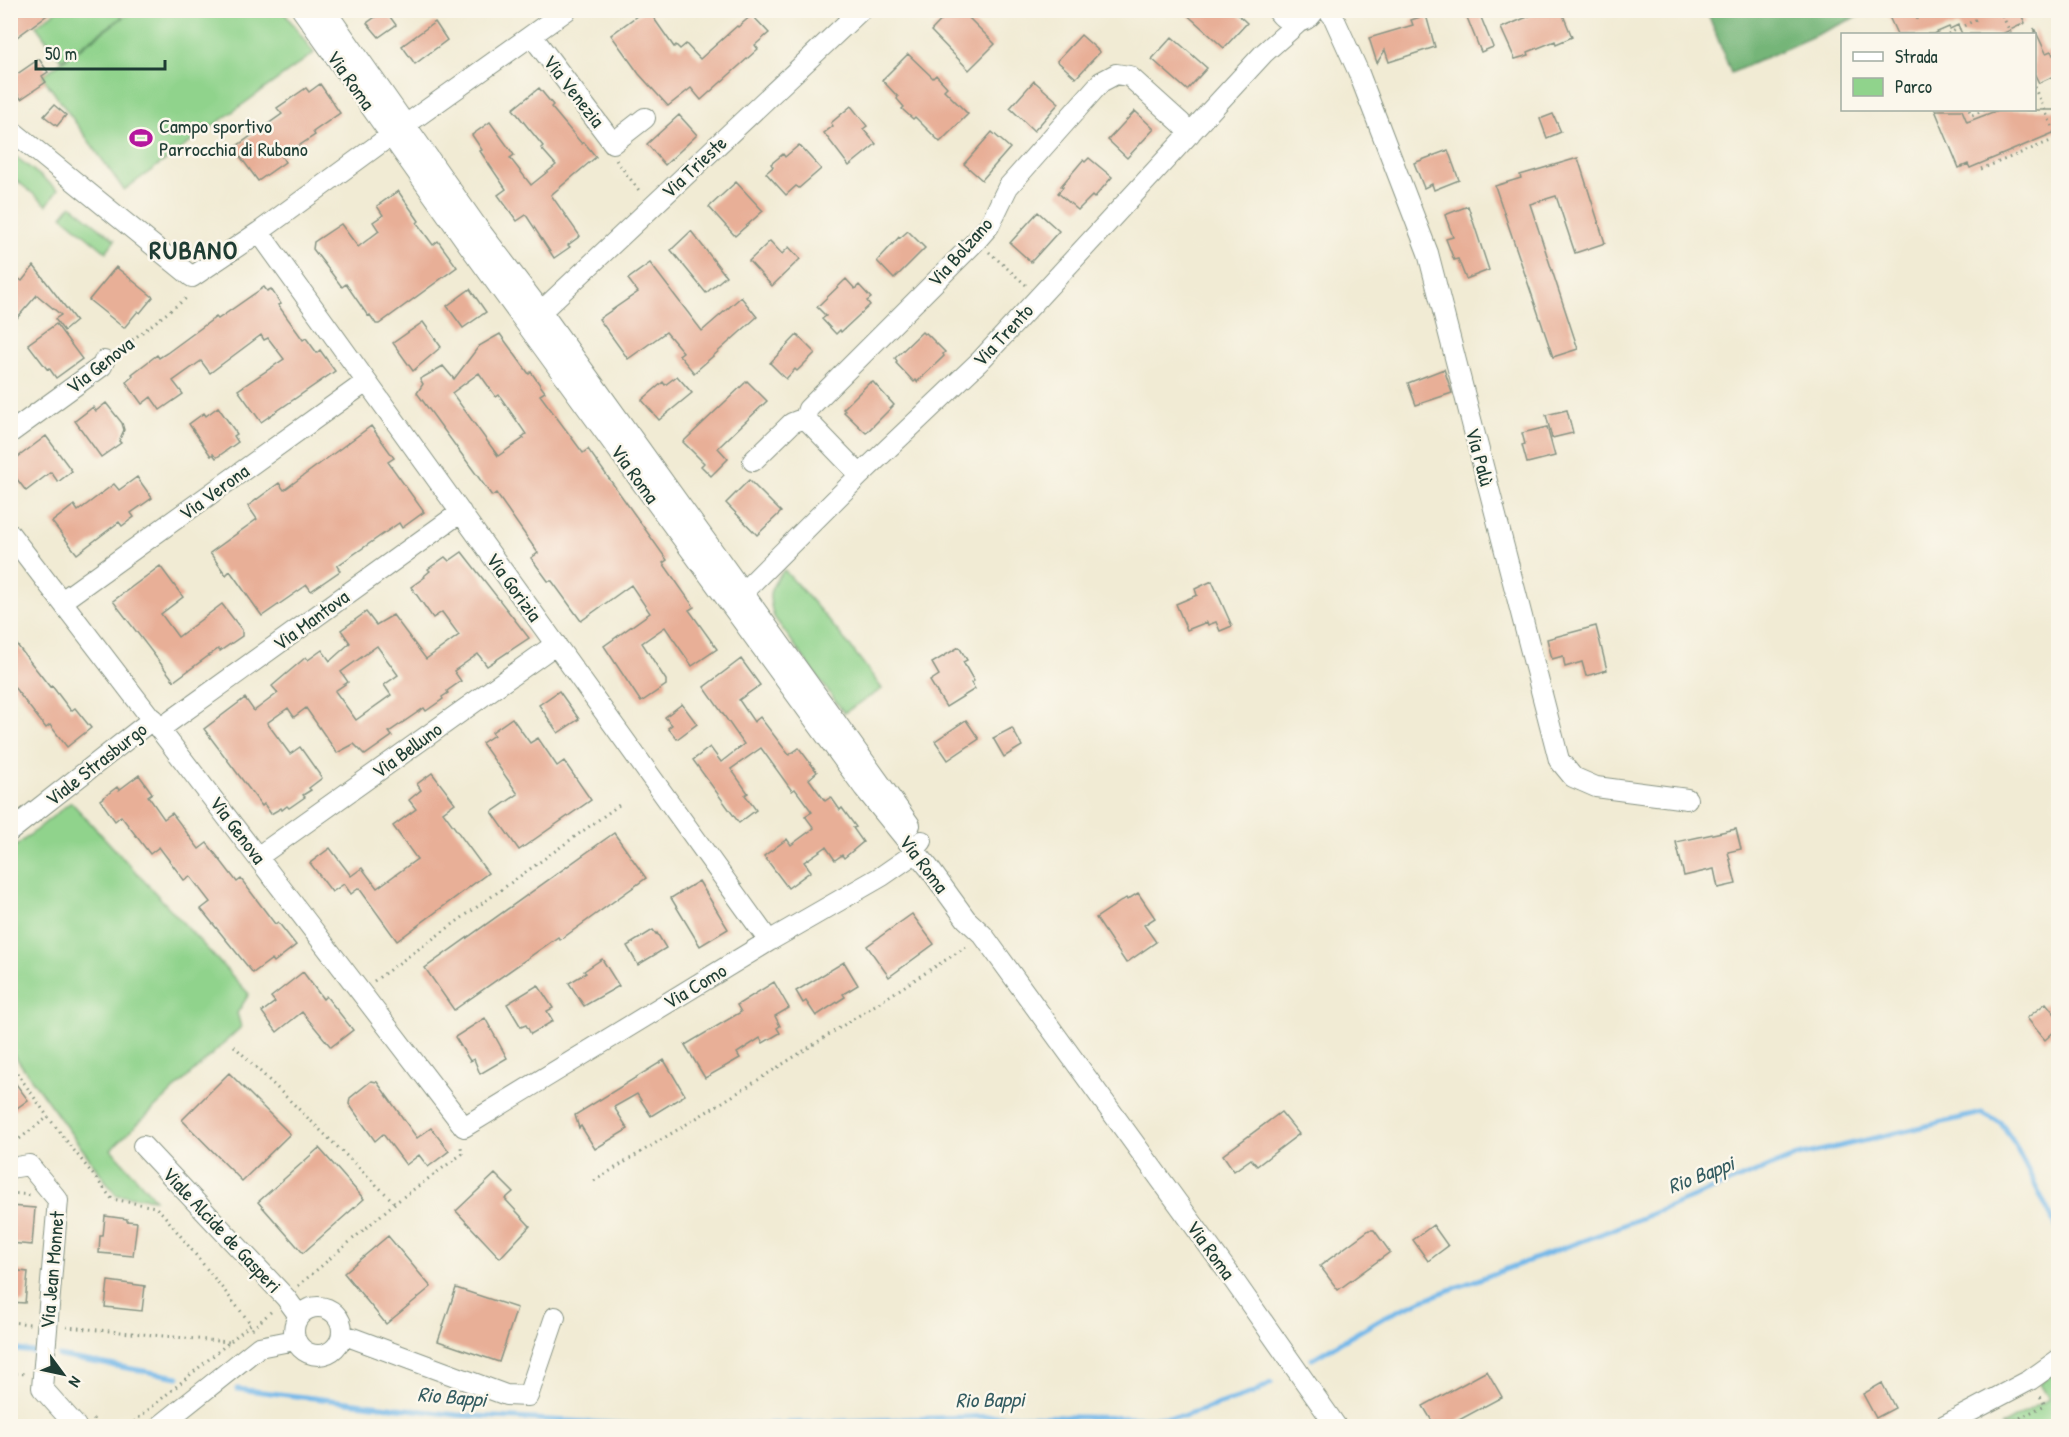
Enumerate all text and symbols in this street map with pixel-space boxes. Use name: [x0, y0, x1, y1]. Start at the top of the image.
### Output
scale bar: [36, 33, 165, 71]
legend: [1841, 33, 2036, 111]
text: 50 m: [45, 41, 77, 66]
text: Strada: [1895, 44, 1938, 69]
street label: Via Roma: [321, 45, 382, 115]
street label: Via Venezia: [538, 49, 611, 133]
text: Parco: [1895, 74, 1932, 99]
place label: Campo sportivo Parrocchia di Rubano: [159, 112, 308, 162]
sports icon: Campo sportivo Parrocchia di Rubano: [128, 125, 154, 151]
street label: Via Trieste: [655, 129, 732, 204]
street label: Via Bolzano: [921, 211, 998, 292]
district label: RUBANO: [149, 232, 239, 267]
street label: Via Trento: [966, 297, 1039, 372]
street label: Via Genova: [60, 330, 139, 399]
street label: Via Palù: [1460, 425, 1501, 489]
street label: Via Roma: [605, 439, 666, 509]
street label: Via Verona: [173, 457, 254, 526]
street label: Via Gorizia: [480, 547, 549, 627]
street label: Via Mantova: [267, 583, 354, 656]
street label: Via Belluno: [366, 715, 447, 784]
street label: Viale Strasburgo: [39, 716, 152, 812]
street label: Via Genova: [204, 790, 273, 869]
street label: Via Roma: [894, 829, 955, 899]
street label: Via Como: [658, 956, 731, 1015]
water label: Rio Bappi: [1663, 1148, 1740, 1200]
street label: Viale Alcide de Gasperi: [157, 1161, 288, 1299]
street label: Via Jean Monnet: [33, 1209, 70, 1330]
street label: Via Roma: [1181, 1215, 1242, 1285]
north arrow: [33, 1344, 93, 1404]
text: N: [64, 1373, 87, 1392]
water label: Rio Bappi: [416, 1379, 490, 1414]
water label: Rio Bappi: [955, 1384, 1027, 1415]

